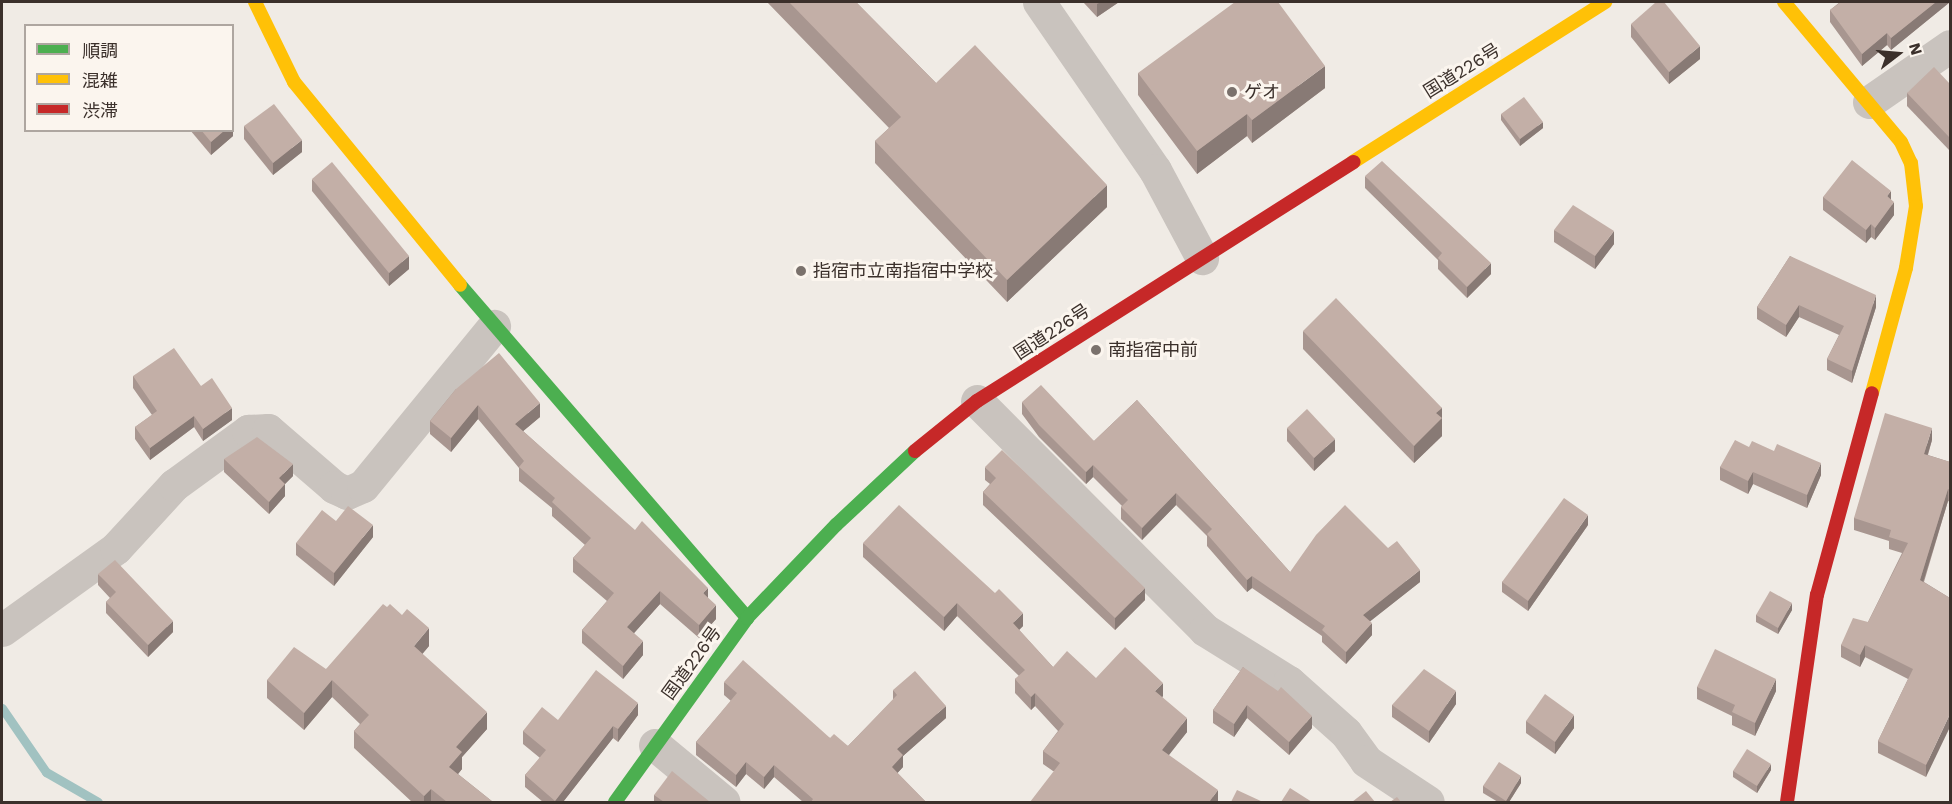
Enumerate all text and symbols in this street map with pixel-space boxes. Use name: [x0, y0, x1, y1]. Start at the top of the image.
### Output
legend: [24, 24, 234, 132]
north arrow: [1868, 24, 1928, 84]
street label: 国道226号: [1420, 39, 1504, 103]
text: 順調: [82, 40, 118, 61]
text: N: [1905, 41, 1927, 57]
text: 混雑: [82, 70, 118, 91]
place label: ゲオ: [1244, 81, 1280, 103]
marker: ゲオ: [1225, 85, 1239, 99]
text: 渋滞: [82, 100, 118, 121]
place label: 指宿市立南指宿中学校: [813, 260, 993, 282]
marker: 指宿市立南指宿中学校: [794, 264, 808, 278]
street label: 国道226号: [1010, 300, 1094, 364]
place label: 南指宿中前: [1108, 339, 1198, 361]
marker: 南指宿中前: [1089, 343, 1103, 357]
street label: 国道226号: [658, 622, 726, 704]

